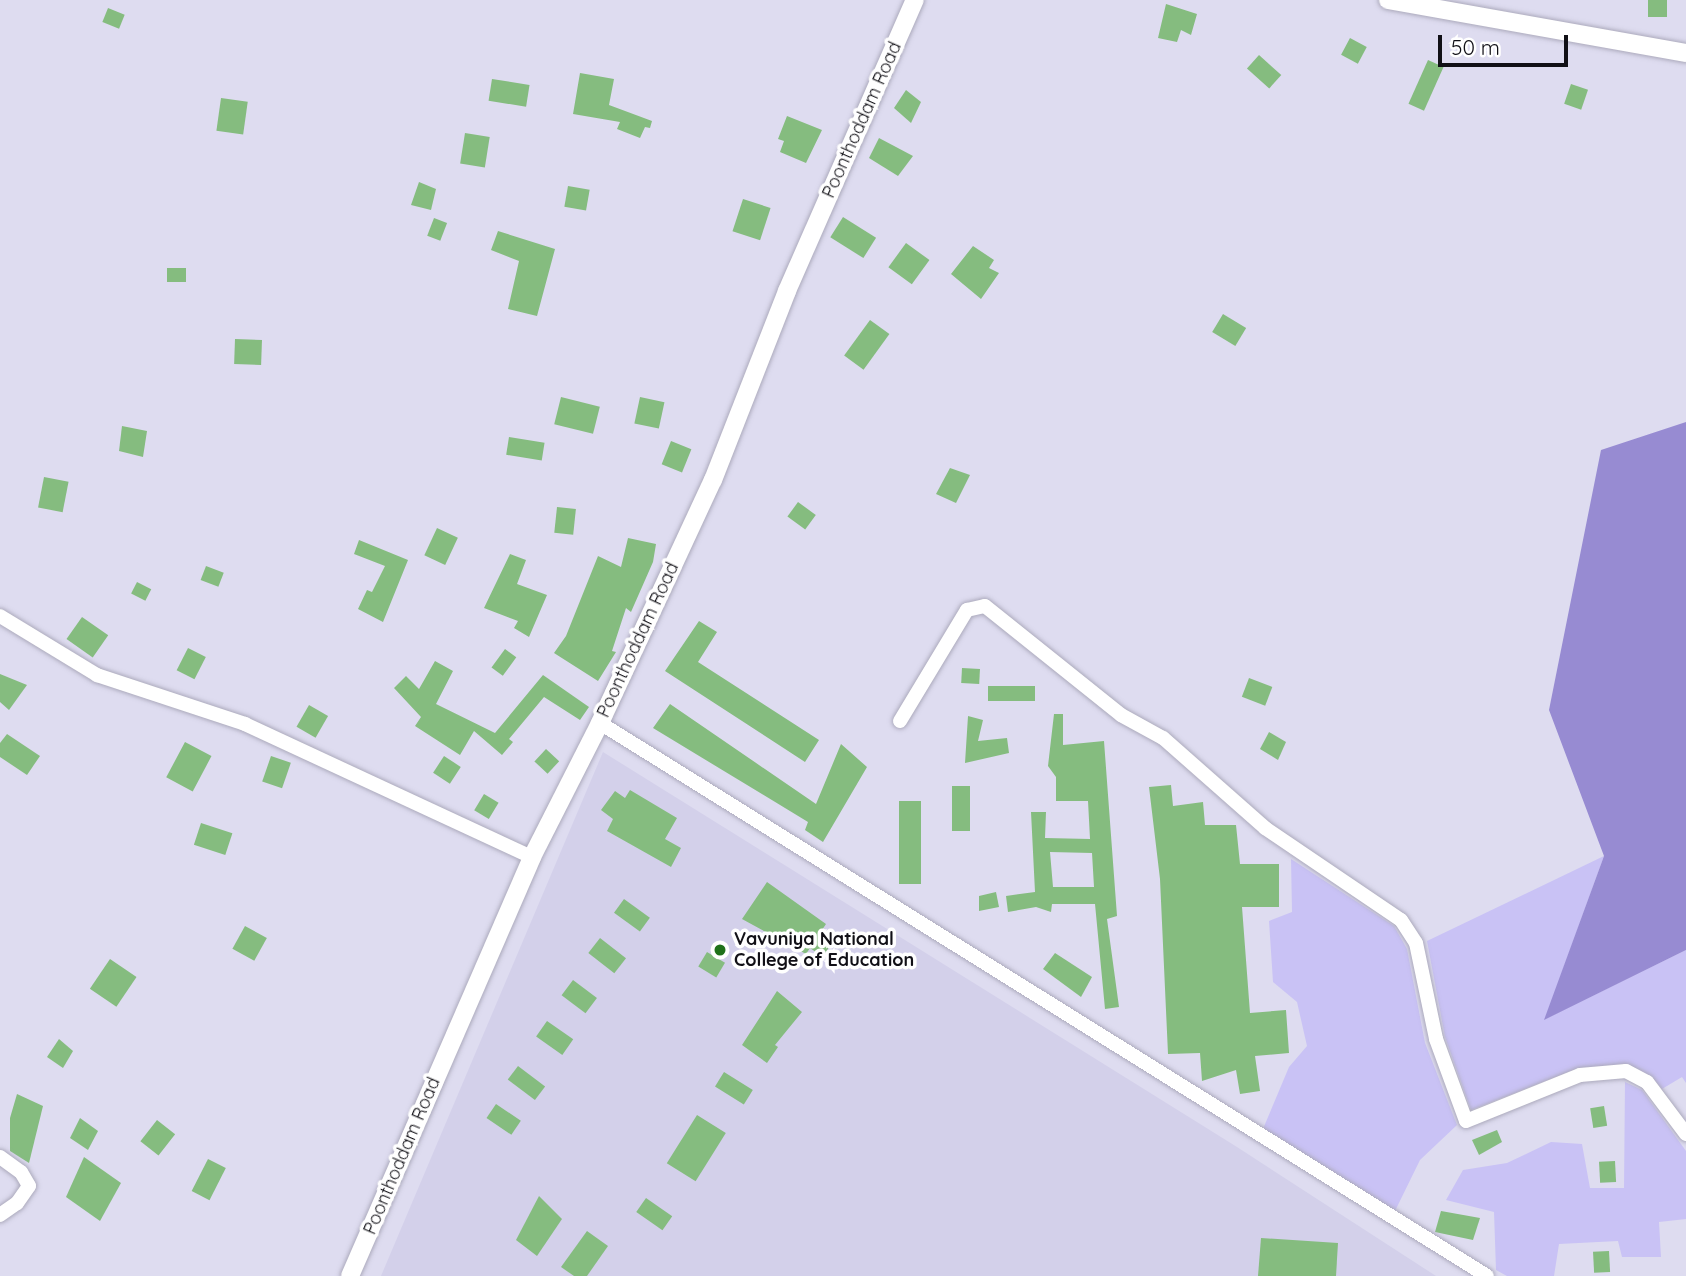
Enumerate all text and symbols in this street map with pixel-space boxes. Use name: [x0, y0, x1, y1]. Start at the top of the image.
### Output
scale bar: [1441, 21, 1570, 65]
text: 50 m: [1451, 34, 1500, 60]
street label: Poonthoddam Road: [818, 39, 906, 201]
street label: Poonthoddam Road: [593, 559, 683, 721]
place label: Vavuniya National College of Education: [734, 929, 914, 972]
marker: Vavuniya National College of Education: [712, 942, 728, 958]
street label: Poonthoddam Road: [359, 1074, 445, 1238]

